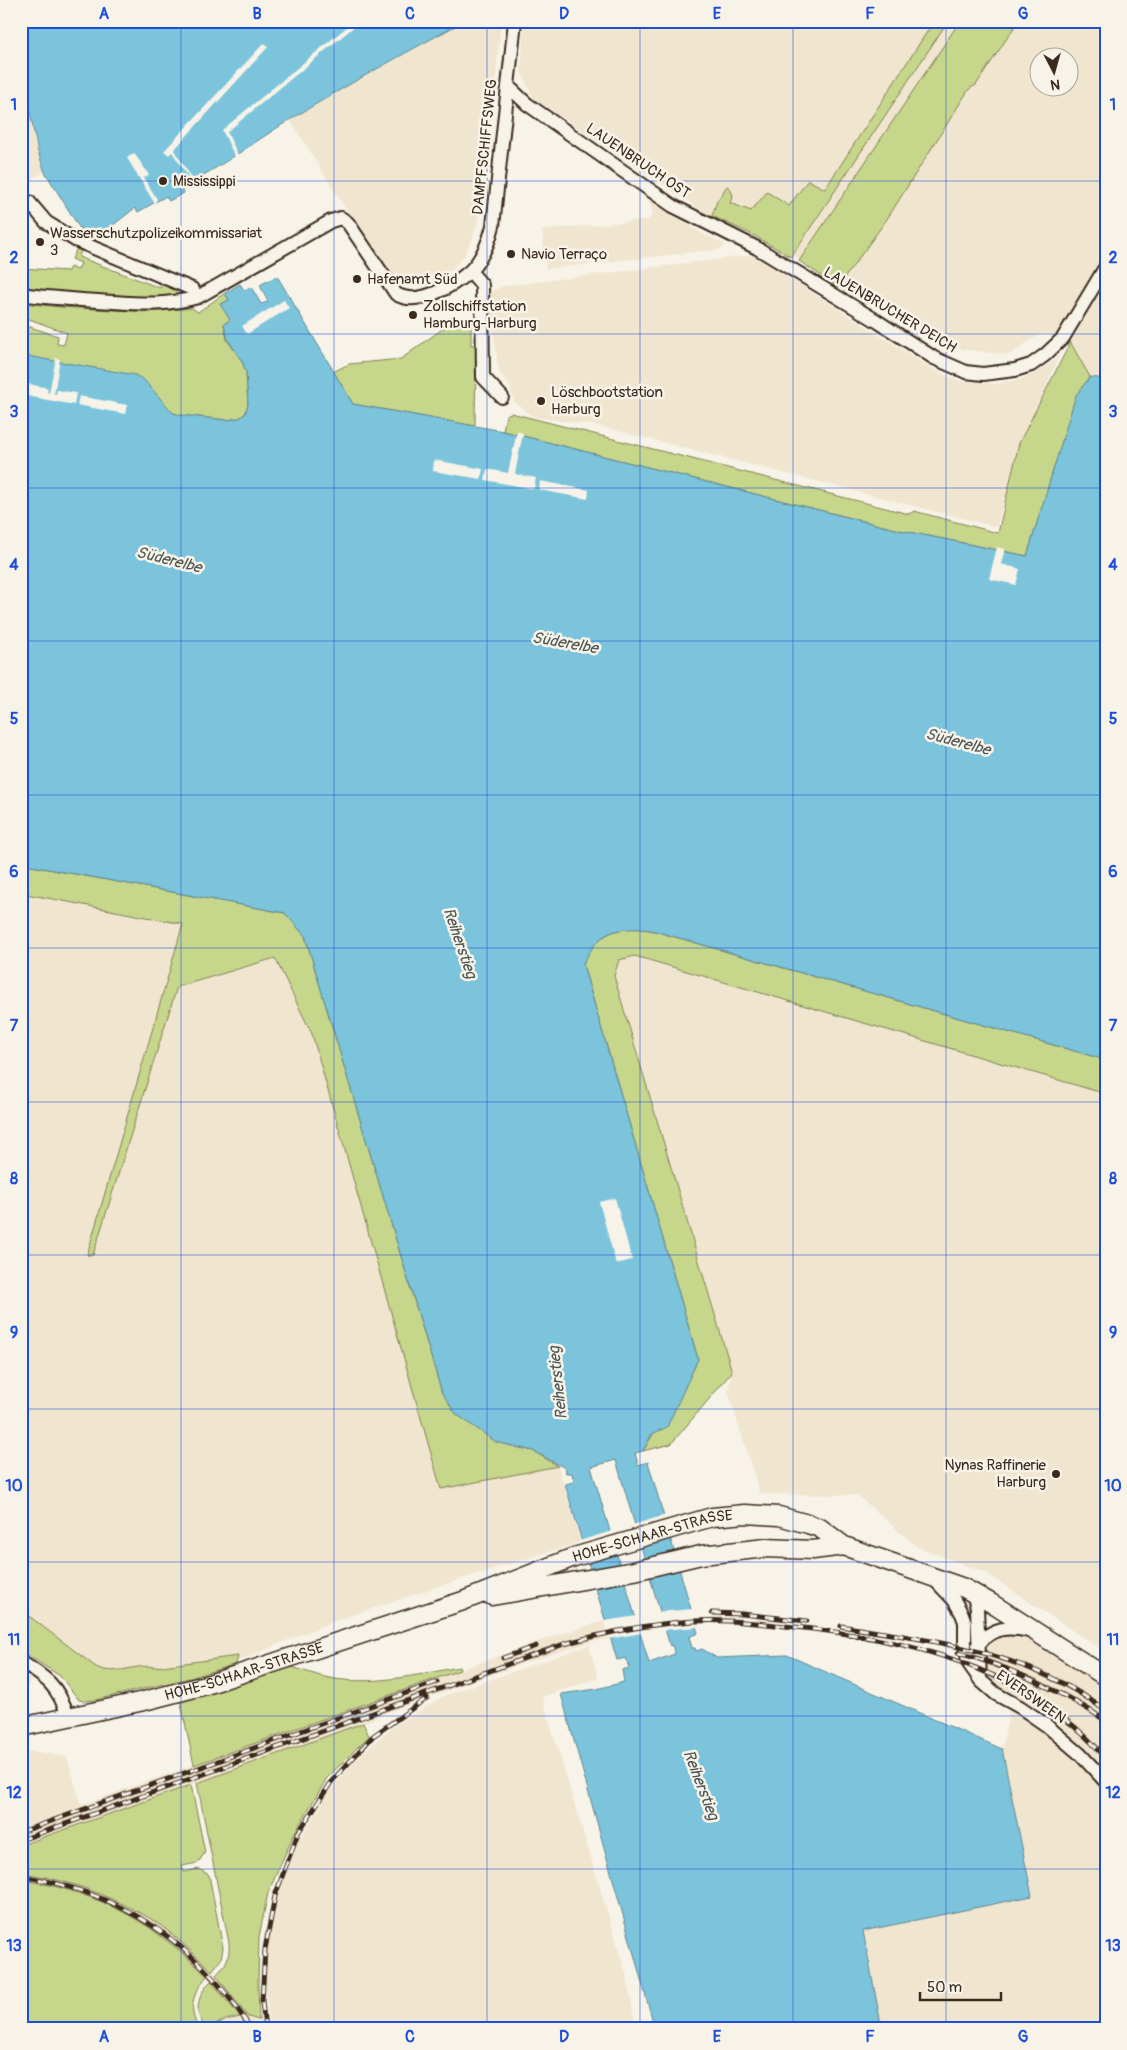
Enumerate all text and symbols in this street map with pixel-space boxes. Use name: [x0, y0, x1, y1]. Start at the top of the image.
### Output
text: A: [99, 4, 110, 24]
text: B: [252, 4, 262, 24]
text: C: [405, 4, 415, 24]
text: D: [559, 4, 569, 24]
text: E: [713, 4, 722, 24]
text: F: [865, 4, 875, 24]
text: G: [1018, 4, 1029, 24]
north arrow: [1030, 48, 1080, 98]
text: N: [1050, 75, 1061, 93]
street label: DAMPFSCHIFFSWEG: [468, 78, 502, 216]
text: 1: [11, 95, 17, 115]
text: 1: [1110, 95, 1116, 115]
street label: LAUENBRUCH OST: [582, 119, 694, 203]
place label: Mississippi: [173, 172, 236, 191]
marker: Mississippi: [157, 175, 169, 187]
place label: Wasserschutzpolizeikommissariat 3: [50, 224, 263, 260]
marker: Wasserschutzpolizeikommissariat 3: [34, 236, 46, 248]
place label: Navio Terraço: [521, 245, 607, 264]
text: 2: [10, 248, 19, 268]
marker: Navio Terraço: [505, 248, 517, 260]
text: 2: [1109, 248, 1118, 268]
street label: LAUENBRUCHER DEICH: [820, 263, 960, 357]
place label: Hafenamt Süd: [367, 270, 458, 289]
marker: Hafenamt Süd: [351, 273, 363, 285]
place label: Zollschiffstation Hamburg-Harburg: [423, 297, 537, 333]
marker: Zollschiffstation Hamburg-Harburg: [407, 309, 419, 321]
place label: Löschbootstation Harburg: [551, 383, 663, 419]
marker: Löschbootstation Harburg: [535, 395, 547, 407]
text: 3: [10, 402, 19, 422]
text: 3: [1109, 402, 1118, 422]
water label: Süderelbe: [134, 542, 206, 578]
text: 4: [9, 555, 19, 575]
text: 4: [1108, 555, 1118, 575]
water label: Süderelbe: [531, 627, 601, 659]
text: 5: [10, 709, 19, 729]
text: 5: [1109, 709, 1118, 729]
water label: Süderelbe: [923, 724, 995, 761]
text: 6: [9, 862, 19, 882]
text: 6: [1108, 862, 1118, 882]
water label: Reiherstieg: [439, 905, 482, 983]
text: 7: [10, 1016, 19, 1036]
text: 7: [1109, 1016, 1118, 1036]
text: 8: [10, 1169, 18, 1189]
text: 8: [1109, 1169, 1117, 1189]
text: 9: [10, 1323, 18, 1343]
text: 9: [1109, 1323, 1117, 1343]
water label: Reiherstieg: [544, 1343, 572, 1421]
place label: Nynas Raffinerie Harburg: [945, 1456, 1047, 1492]
marker: Nynas Raffinerie Harburg: [1050, 1468, 1062, 1480]
text: 10: [5, 1476, 23, 1496]
text: 10: [1104, 1476, 1122, 1496]
street label: HOHE-SCHAAR-STRASSE: [570, 1506, 734, 1567]
text: 11: [8, 1630, 20, 1650]
text: 11: [1107, 1630, 1119, 1650]
street label: HOHE-SCHAAR-STRASSE: [162, 1638, 326, 1705]
street label: EVERSWEEN: [992, 1666, 1070, 1728]
water label: Reiherstieg: [678, 1747, 724, 1825]
text: 12: [6, 1783, 22, 1803]
text: 12: [1105, 1783, 1121, 1803]
text: 13: [6, 1936, 22, 1956]
text: 13: [1105, 1936, 1121, 1956]
scale bar: [920, 1970, 1001, 2002]
text: 50 m: [927, 1978, 962, 1997]
text: A: [99, 2027, 110, 2047]
text: B: [252, 2027, 262, 2047]
text: C: [405, 2027, 415, 2047]
text: D: [559, 2027, 569, 2047]
text: E: [713, 2027, 722, 2047]
text: F: [865, 2027, 875, 2047]
text: G: [1018, 2027, 1029, 2047]

